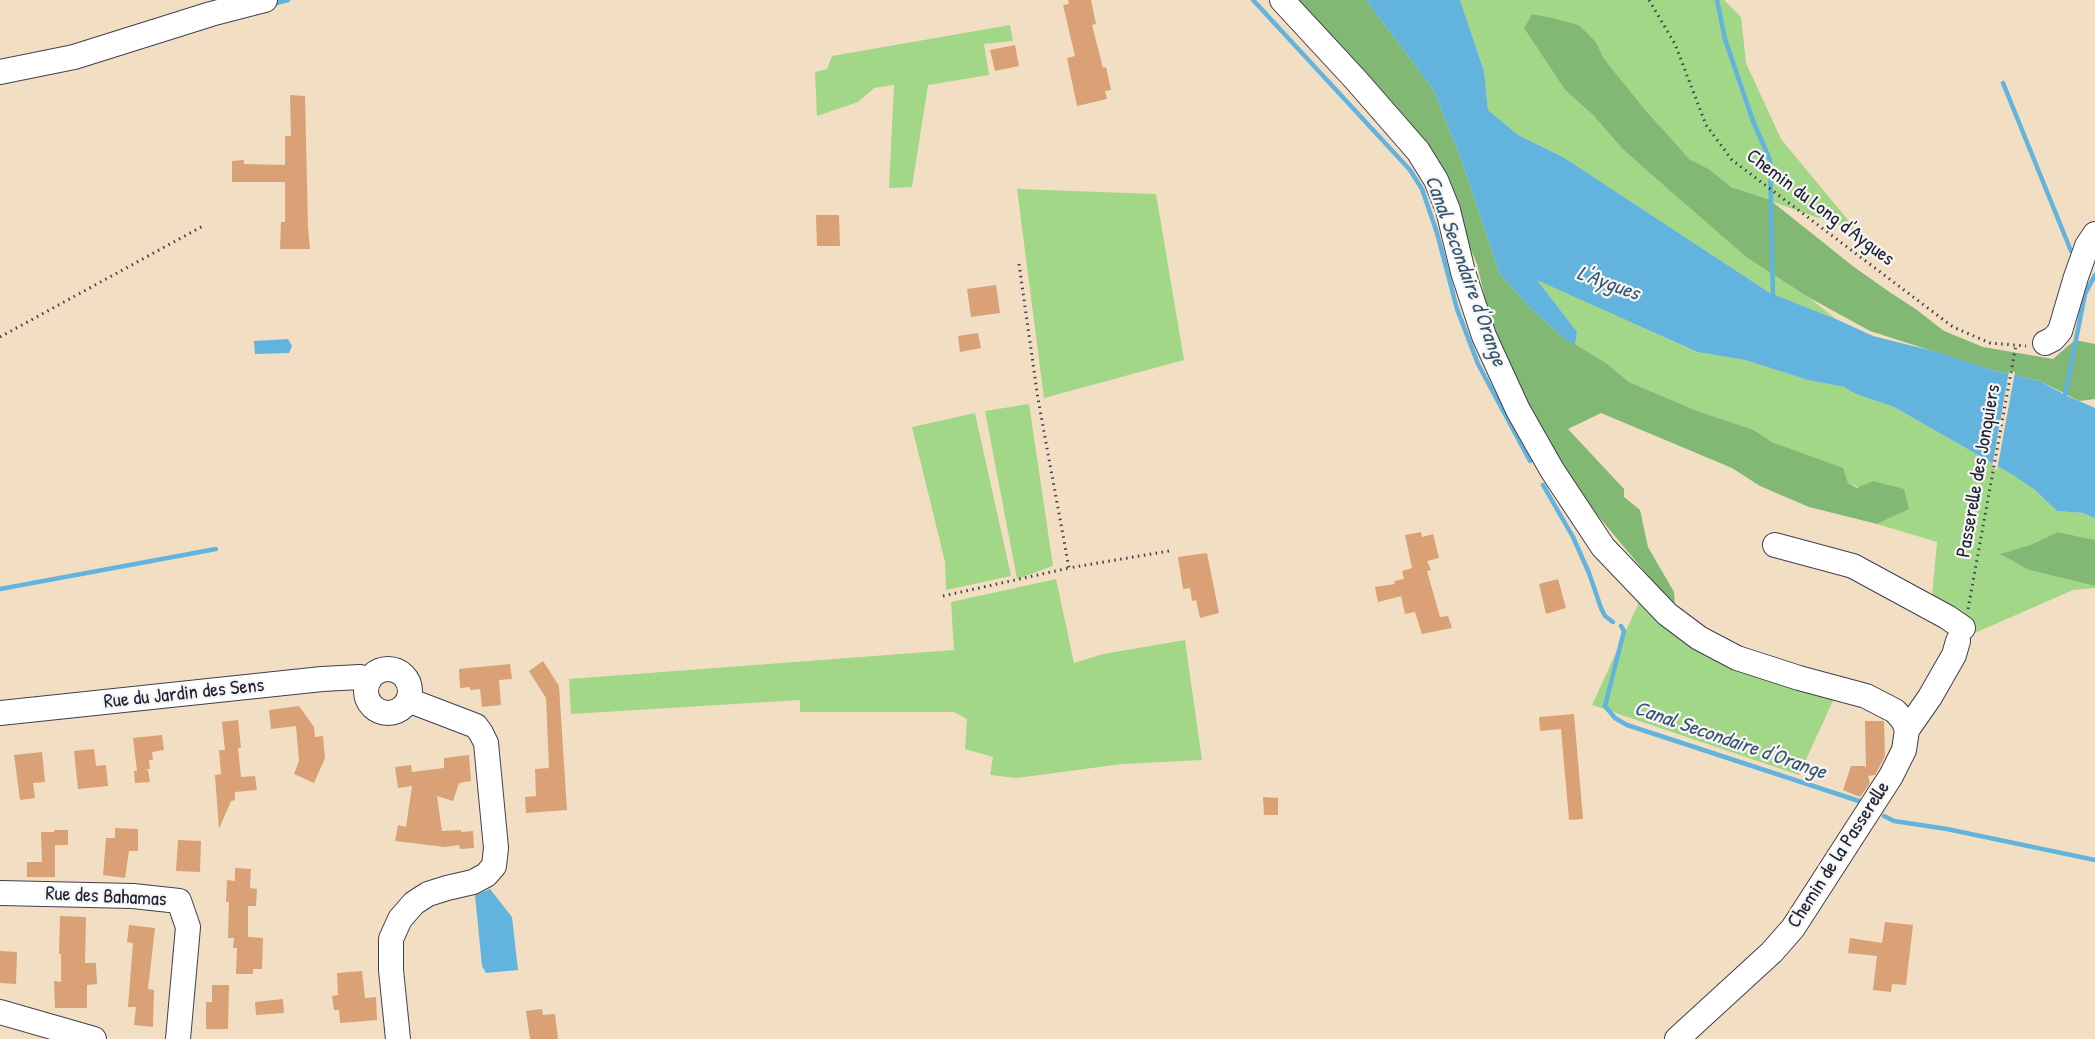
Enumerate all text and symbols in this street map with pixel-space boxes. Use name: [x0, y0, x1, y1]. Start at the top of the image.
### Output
street label: Chemin du Long d'Aygues: [1741, 144, 1899, 272]
water label: Canal Secondaire d'Orange: [1419, 172, 1511, 370]
water label: L'Aygues: [1573, 261, 1643, 307]
street label: Passerelle des Jonquiers: [1952, 383, 2006, 559]
street label: Rue du Jardin des Sens: [103, 674, 265, 714]
water label: Canal Secondaire d'Orange: [1631, 696, 1829, 786]
street label: Chemin de la Passerelle: [1783, 777, 1895, 933]
street label: Rue des Bahamas: [45, 882, 167, 912]

